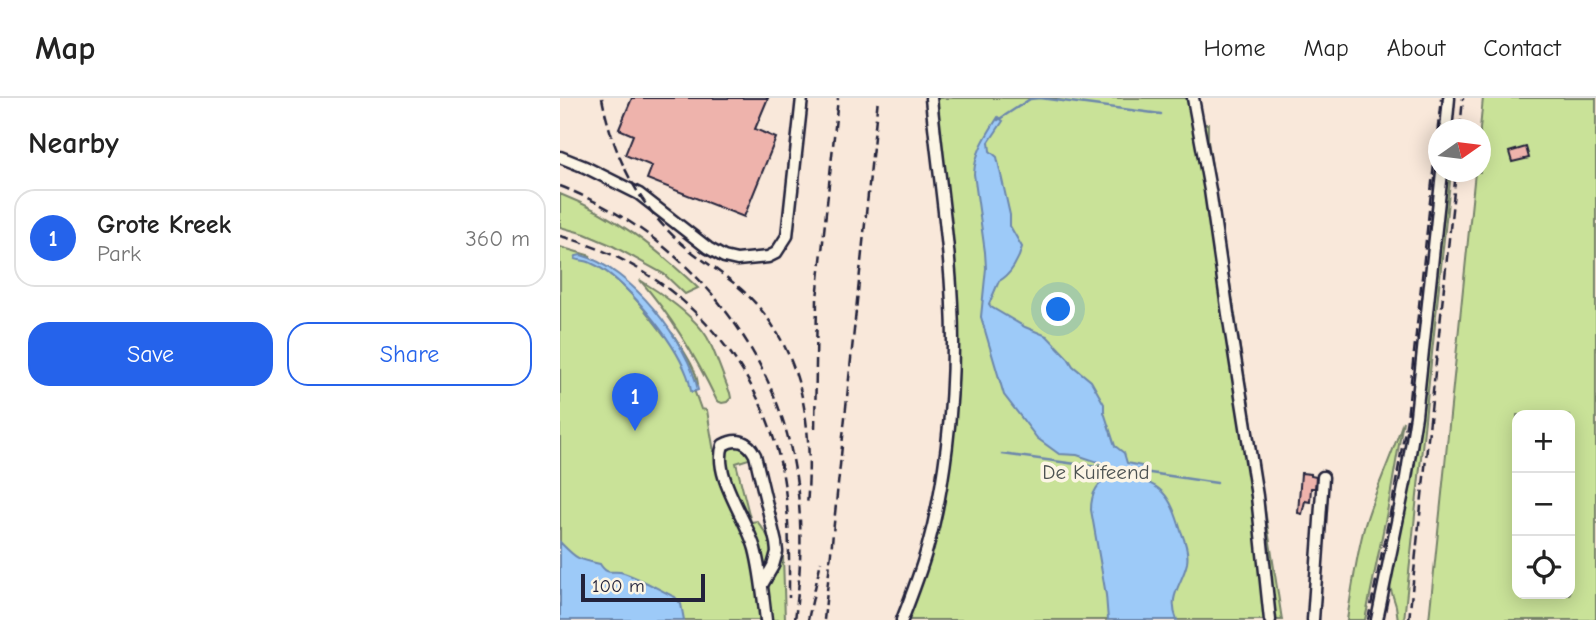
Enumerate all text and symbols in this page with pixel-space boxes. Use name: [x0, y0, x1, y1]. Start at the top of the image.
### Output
text: Map: [35, 29, 96, 67]
text: Home: [1204, 34, 1265, 62]
text: Map: [1303, 34, 1349, 62]
text: About: [1387, 34, 1445, 62]
text: Contact: [1483, 34, 1561, 62]
north arrow: [1428, 119, 1491, 182]
text: Nearby: [28, 126, 119, 161]
text: Grote Kreek: [97, 210, 231, 240]
text: 1: [48, 225, 58, 252]
text: 360 m: [465, 225, 530, 252]
text: Park: [97, 240, 141, 267]
your location: [1041, 292, 1075, 326]
button: Save: [28, 322, 273, 386]
button: Share: [287, 322, 532, 386]
pin: 1: [612, 373, 658, 431]
map controls: [1512, 410, 1575, 599]
button: +: [1512, 410, 1575, 473]
park label: De Kuifeend: [1042, 460, 1150, 484]
button: −: [1512, 473, 1575, 536]
button: locate: [1512, 536, 1575, 599]
scale bar: [581, 571, 705, 603]
text: 100 m: [592, 575, 645, 597]

